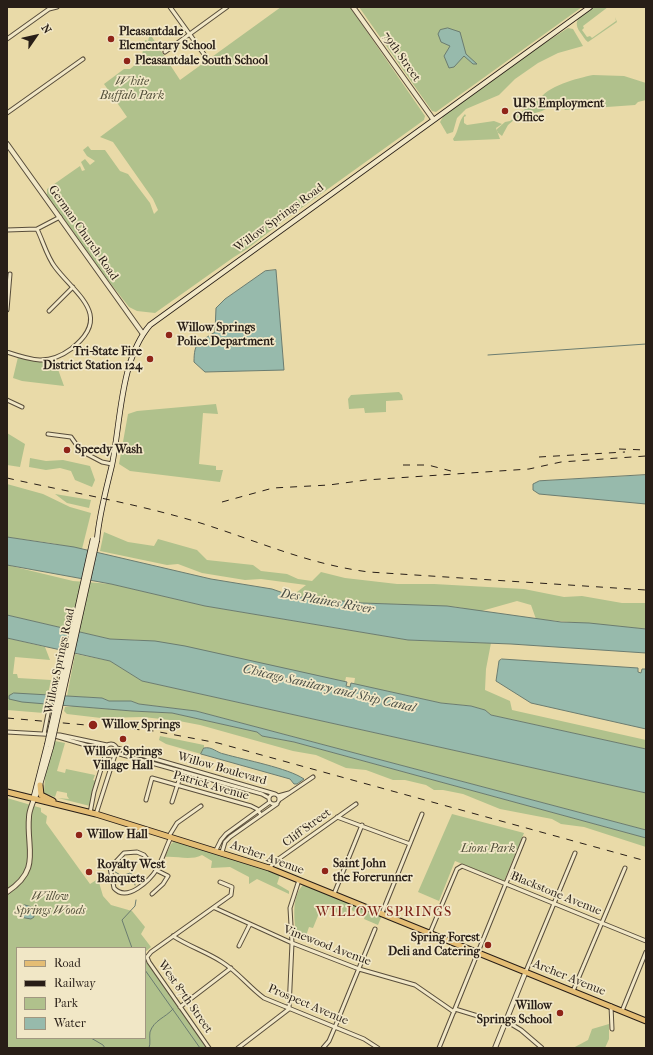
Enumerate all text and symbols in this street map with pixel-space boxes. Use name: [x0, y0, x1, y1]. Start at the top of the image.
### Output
north arrow: [16, 16, 56, 56]
text: N: [39, 22, 54, 36]
place label: Pleasantdale Elementary School: [119, 25, 216, 53]
street label: 79th Street: [379, 29, 423, 85]
marker: Pleasantdale Elementary School: [106, 34, 116, 44]
place label: Pleasantdale South School: [135, 54, 268, 68]
marker: Pleasantdale South School: [122, 56, 132, 66]
park label: White Buffalo Park: [100, 75, 164, 103]
place label: UPS Employment Office: [513, 97, 604, 125]
marker: UPS Employment Office: [500, 106, 510, 116]
street label: Willow Springs Road: [231, 181, 327, 255]
street label: German Church Road: [45, 183, 121, 283]
place label: Willow Springs Police Department: [177, 321, 274, 349]
marker: Willow Springs Police Department: [164, 330, 174, 340]
place label: Tri-State Fire District Station 124: [43, 345, 142, 373]
marker: Tri-State Fire District Station 124: [145, 354, 155, 364]
place label: Speedy Wash: [75, 443, 143, 457]
marker: Speedy Wash: [62, 445, 72, 455]
water label: Des Plaines River: [279, 586, 375, 618]
street label: Willow Springs Road: [42, 607, 78, 715]
water label: Chicago Sanitary and Ship Canal: [241, 662, 417, 716]
place label: Willow Springs: [102, 718, 180, 732]
marker: Willow Springs: [87, 719, 99, 731]
marker: Willow Springs Village Hall: [118, 734, 128, 744]
place label: Willow Springs Village Hall: [84, 745, 162, 773]
street label: Willow Boulevard: [176, 749, 268, 789]
street label: Patrick Avenue: [171, 768, 251, 804]
street label: Cliff Street: [280, 806, 334, 850]
place label: Willow Hall: [87, 828, 148, 842]
marker: Willow Hall: [74, 830, 84, 840]
street label: Archer Avenue: [228, 838, 306, 878]
park label: Lions Park: [461, 842, 515, 856]
place label: Saint John the Forerunner: [333, 857, 413, 885]
place label: Royalty West Banquets: [97, 858, 165, 886]
marker: Saint John the Forerunner: [320, 866, 330, 876]
marker: Royalty West Banquets: [84, 867, 94, 877]
street label: Blackstone Avenue: [508, 869, 604, 919]
park label: Willow Springs Woods: [15, 890, 85, 918]
district label: WILLOW SPRINGS: [316, 905, 452, 921]
street label: Vinewood Avenue: [281, 923, 373, 969]
place label: Spring Forest Deli and Catering: [388, 931, 480, 959]
marker: Spring Forest Deli and Catering: [483, 940, 493, 950]
legend: [16, 947, 146, 1039]
text: Road: [54, 956, 81, 970]
street label: Archer Avenue: [531, 957, 607, 999]
street label: West 87th Street: [155, 958, 215, 1036]
text: Railway: [54, 976, 96, 990]
street label: Prospect Avenue: [266, 982, 350, 1028]
text: Park: [54, 996, 78, 1010]
place label: Willow Springs School: [477, 999, 552, 1027]
marker: Willow Springs School: [555, 1008, 565, 1018]
text: Water: [54, 1016, 86, 1030]

